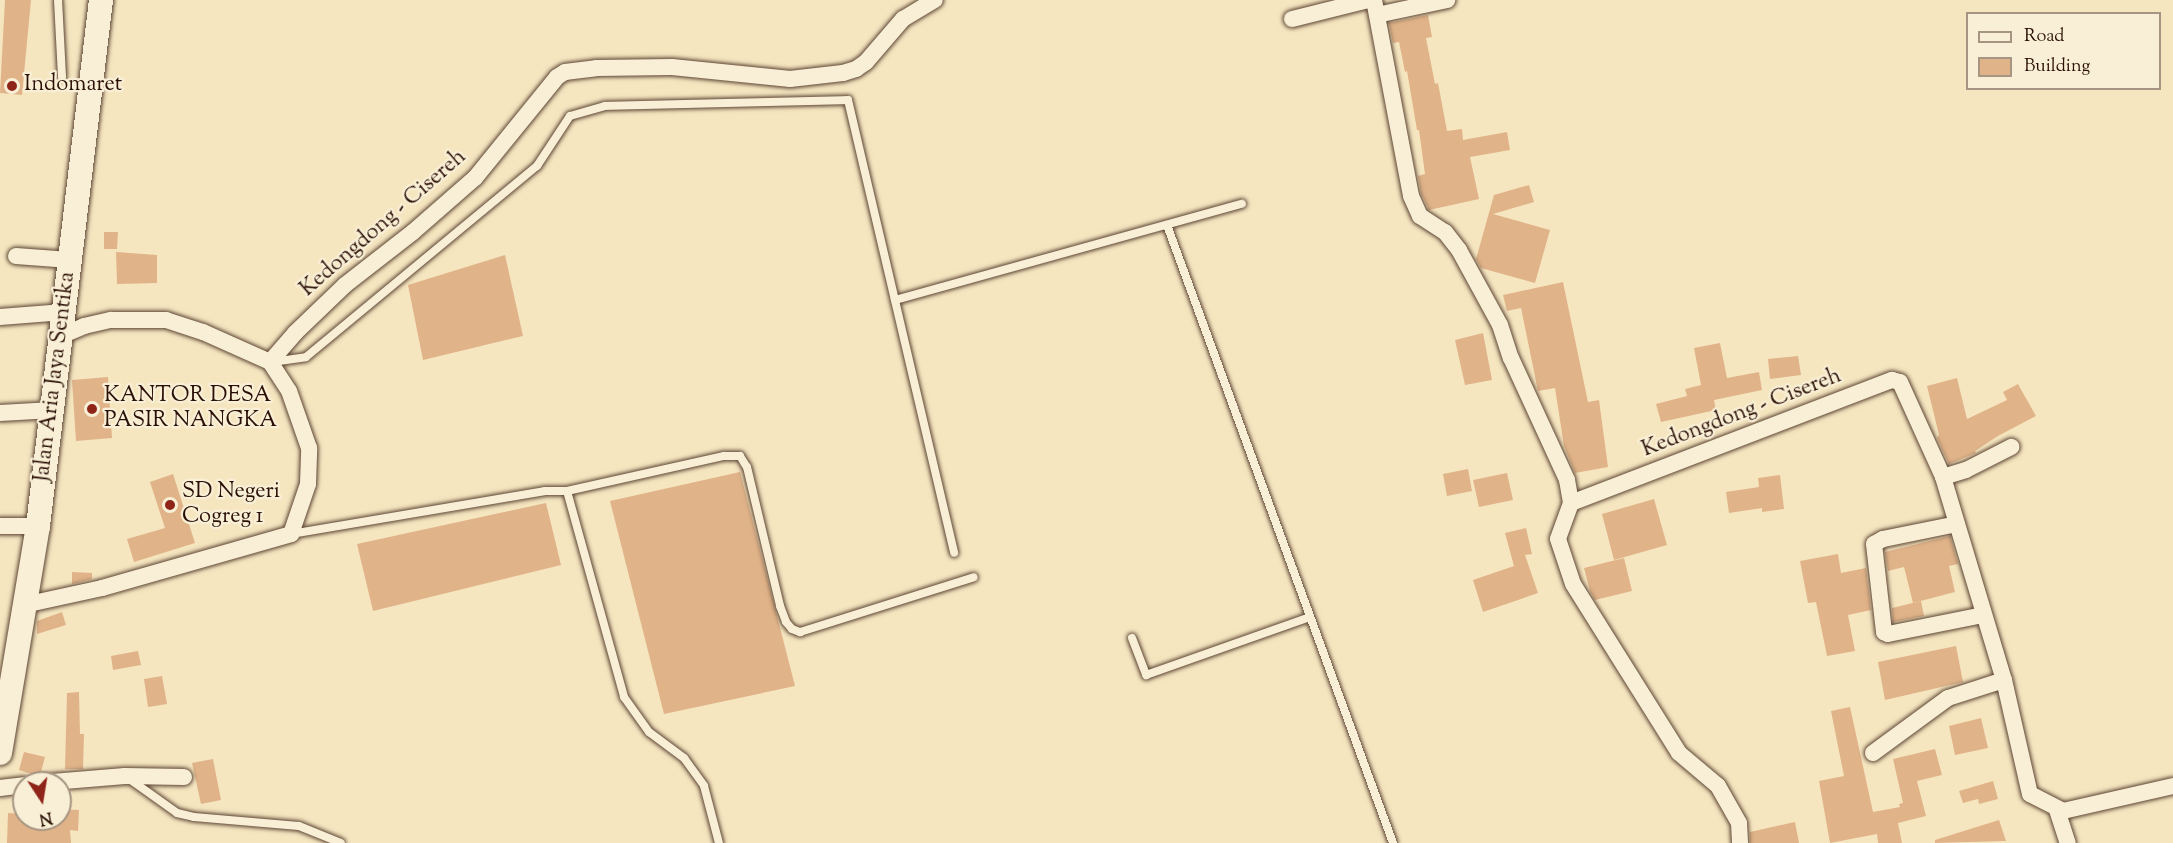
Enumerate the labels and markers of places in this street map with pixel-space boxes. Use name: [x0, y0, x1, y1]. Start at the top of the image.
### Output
place label: Indomaret: [24, 73, 122, 99]
marker: Indomaret: [5, 79, 19, 93]
place label: KANTOR DESA PASIR NANGKA: [104, 383, 277, 434]
marker: KANTOR DESA PASIR NANGKA: [85, 402, 99, 416]
place label: SD Negeri Cogreg 1: [182, 479, 280, 530]
marker: SD Negeri Cogreg 1: [163, 498, 177, 512]

